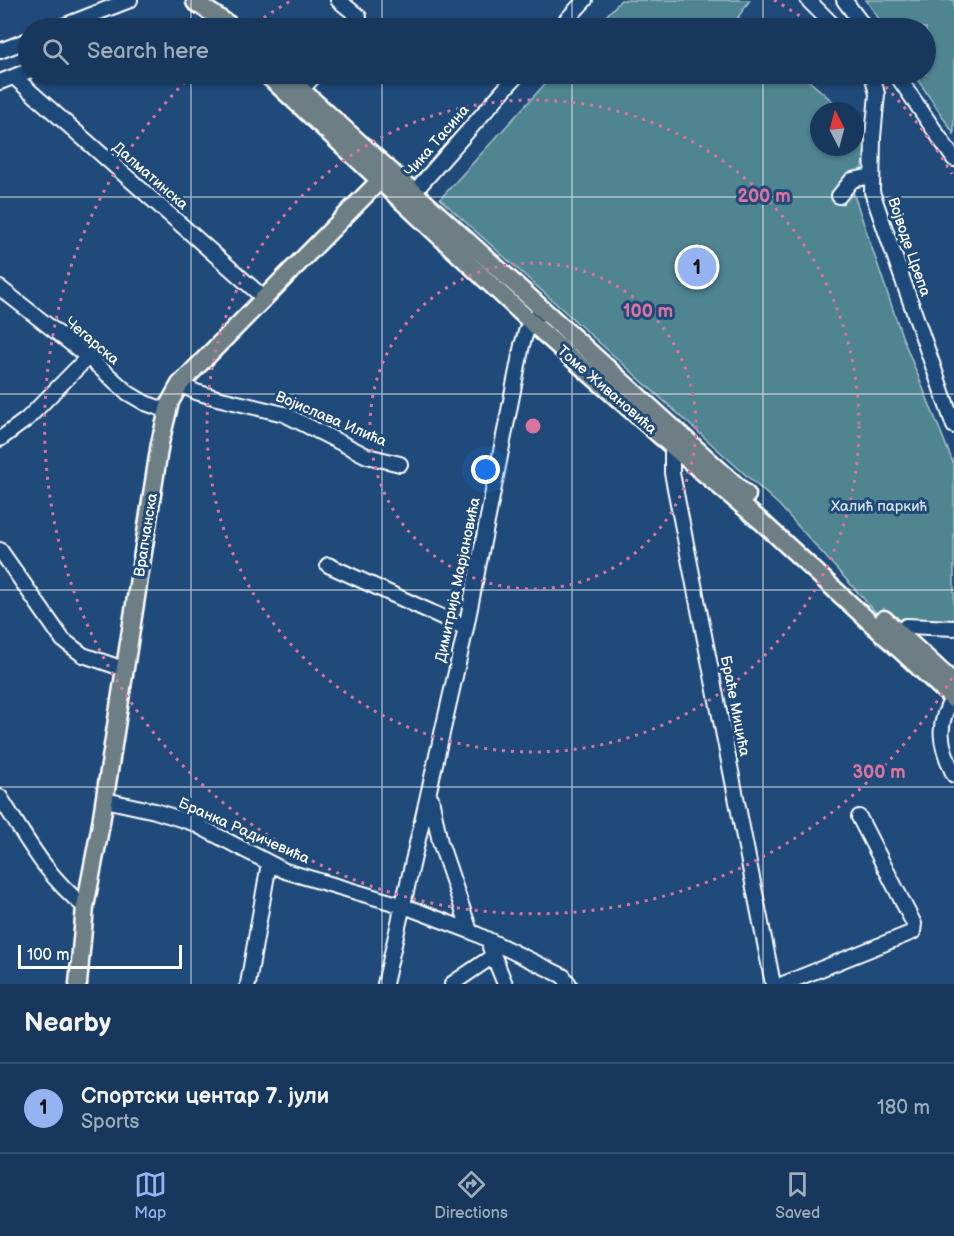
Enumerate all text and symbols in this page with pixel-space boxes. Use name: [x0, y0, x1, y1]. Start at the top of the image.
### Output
search box: [18, 18, 936, 84]
icon: search: [39, 35, 72, 68]
text: Search here: [87, 38, 209, 65]
street label: Чика Тасина: [400, 101, 474, 181]
north arrow: [810, 102, 864, 156]
street label: Далматинска: [108, 138, 192, 214]
text: 200 m: [737, 186, 791, 207]
street label: Војводе Црепа: [883, 195, 935, 299]
pin: 1: [678, 244, 716, 290]
text: 100 m: [623, 301, 673, 322]
street label: Чегарска: [61, 313, 123, 369]
street label: Томе Живановића: [553, 342, 661, 439]
street label: Војислава Илића: [273, 387, 390, 451]
centre of rings: [523, 416, 543, 436]
your location: [471, 455, 500, 484]
street label: Врапчанска: [130, 492, 162, 578]
street label: Димитрија Марјановића: [431, 496, 485, 664]
park label: Халић паркић: [831, 497, 927, 516]
street label: Браће Мицића: [716, 654, 754, 758]
text: 300 m: [852, 762, 906, 783]
street label: Бранка Радичевића: [176, 794, 313, 868]
scale bar: [18, 942, 182, 970]
text: 100 m: [27, 946, 70, 965]
text: Nearby: [24, 1008, 111, 1039]
text: Спортски центар 7. јули: [81, 1083, 329, 1110]
text: 1: [39, 1096, 48, 1120]
text: 180 m: [877, 1096, 930, 1120]
text: Sports: [81, 1110, 139, 1134]
tab: Map: [134, 1168, 167, 1223]
tab: Directions: [434, 1168, 508, 1223]
tab: Saved: [775, 1168, 820, 1223]

